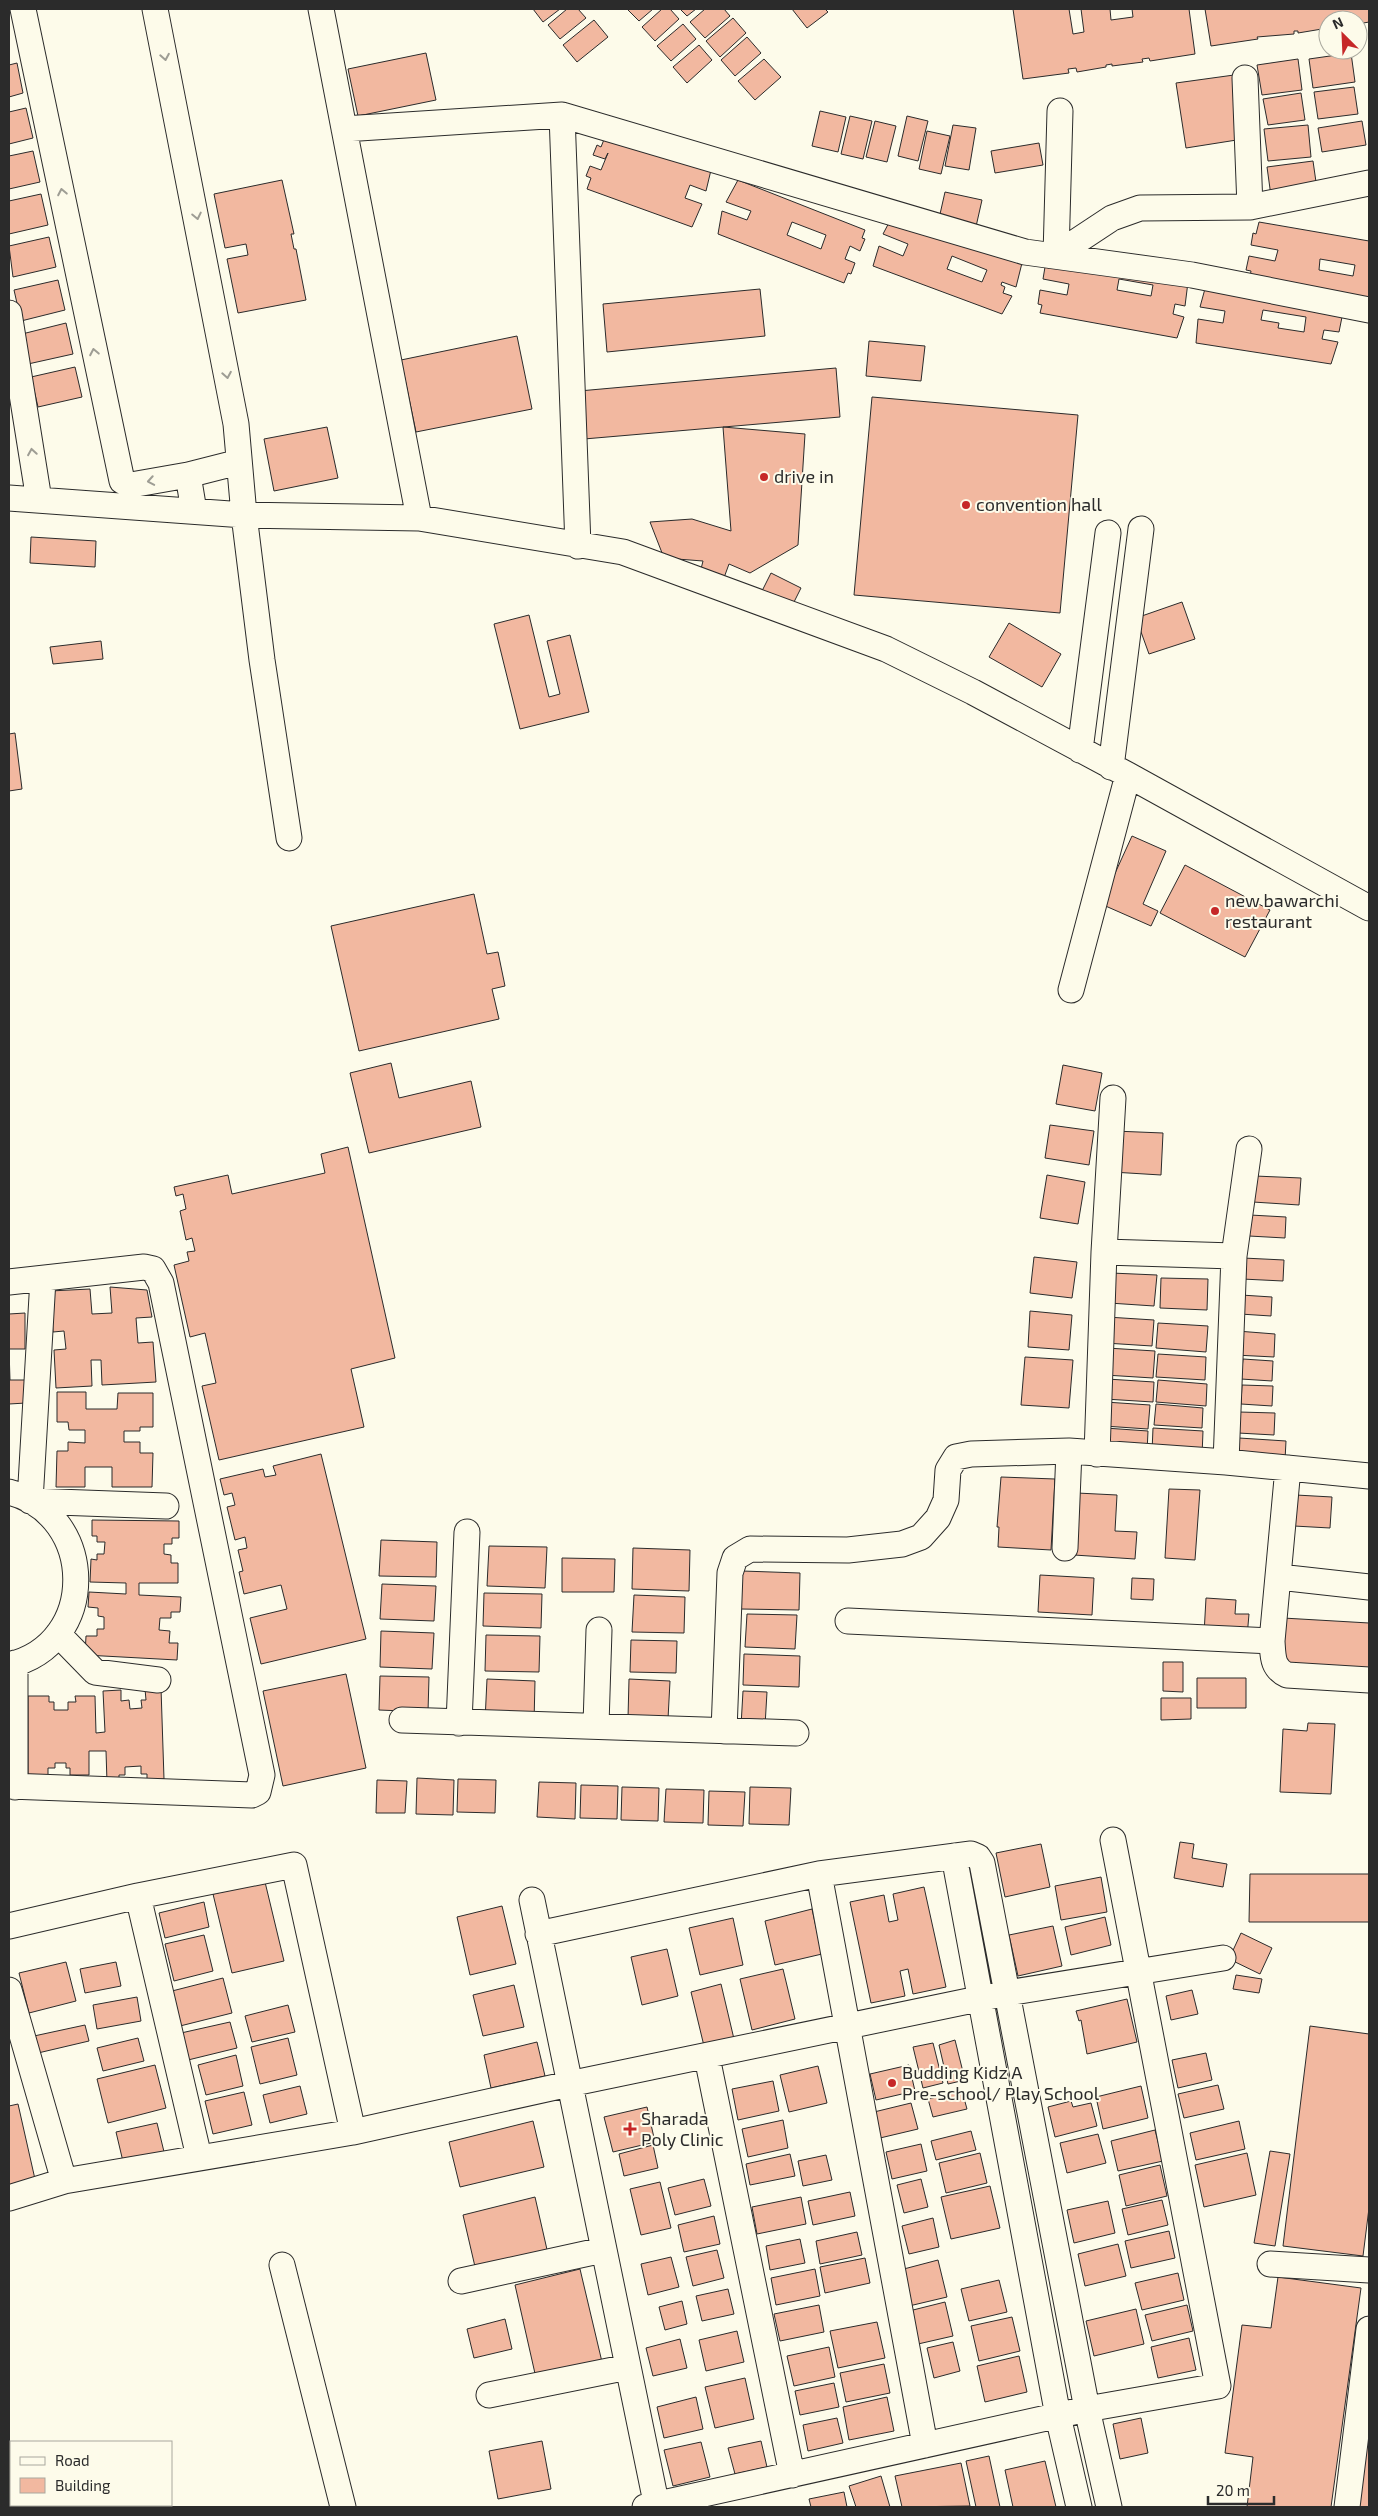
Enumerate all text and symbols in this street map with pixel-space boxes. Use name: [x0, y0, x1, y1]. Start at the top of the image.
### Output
north arrow: [1318, 10, 1368, 60]
text: N: [1329, 13, 1346, 32]
one-way arrow: [159, 52, 169, 61]
one-way arrow: [57, 188, 68, 197]
one-way arrow: [191, 211, 202, 220]
one-way arrow: [90, 347, 100, 356]
one-way arrow: [222, 371, 232, 380]
one-way arrow: [27, 448, 37, 456]
place label: drive in: [774, 465, 834, 487]
marker: drive in: [758, 471, 770, 483]
one-way arrow: [146, 476, 155, 486]
place label: convention hall: [976, 493, 1103, 515]
marker: convention hall: [960, 499, 972, 511]
place label: new bawarchi restaurant: [1225, 889, 1339, 932]
marker: new bawarchi restaurant: [1209, 905, 1221, 917]
place label: Budding Kidz A Pre-school/ Play School: [902, 2061, 1100, 2104]
marker: Budding Kidz A Pre-school/ Play School: [886, 2077, 898, 2089]
place label: Sharada Poly Clinic: [641, 2107, 724, 2150]
marker: Sharada Poly Clinic: [623, 2122, 637, 2136]
legend: [10, 2441, 172, 2506]
text: Road: [55, 2451, 90, 2469]
scale bar: [1208, 2474, 1274, 2506]
text: Building: [55, 2476, 111, 2494]
text: 20 m: [1216, 2481, 1250, 2499]

